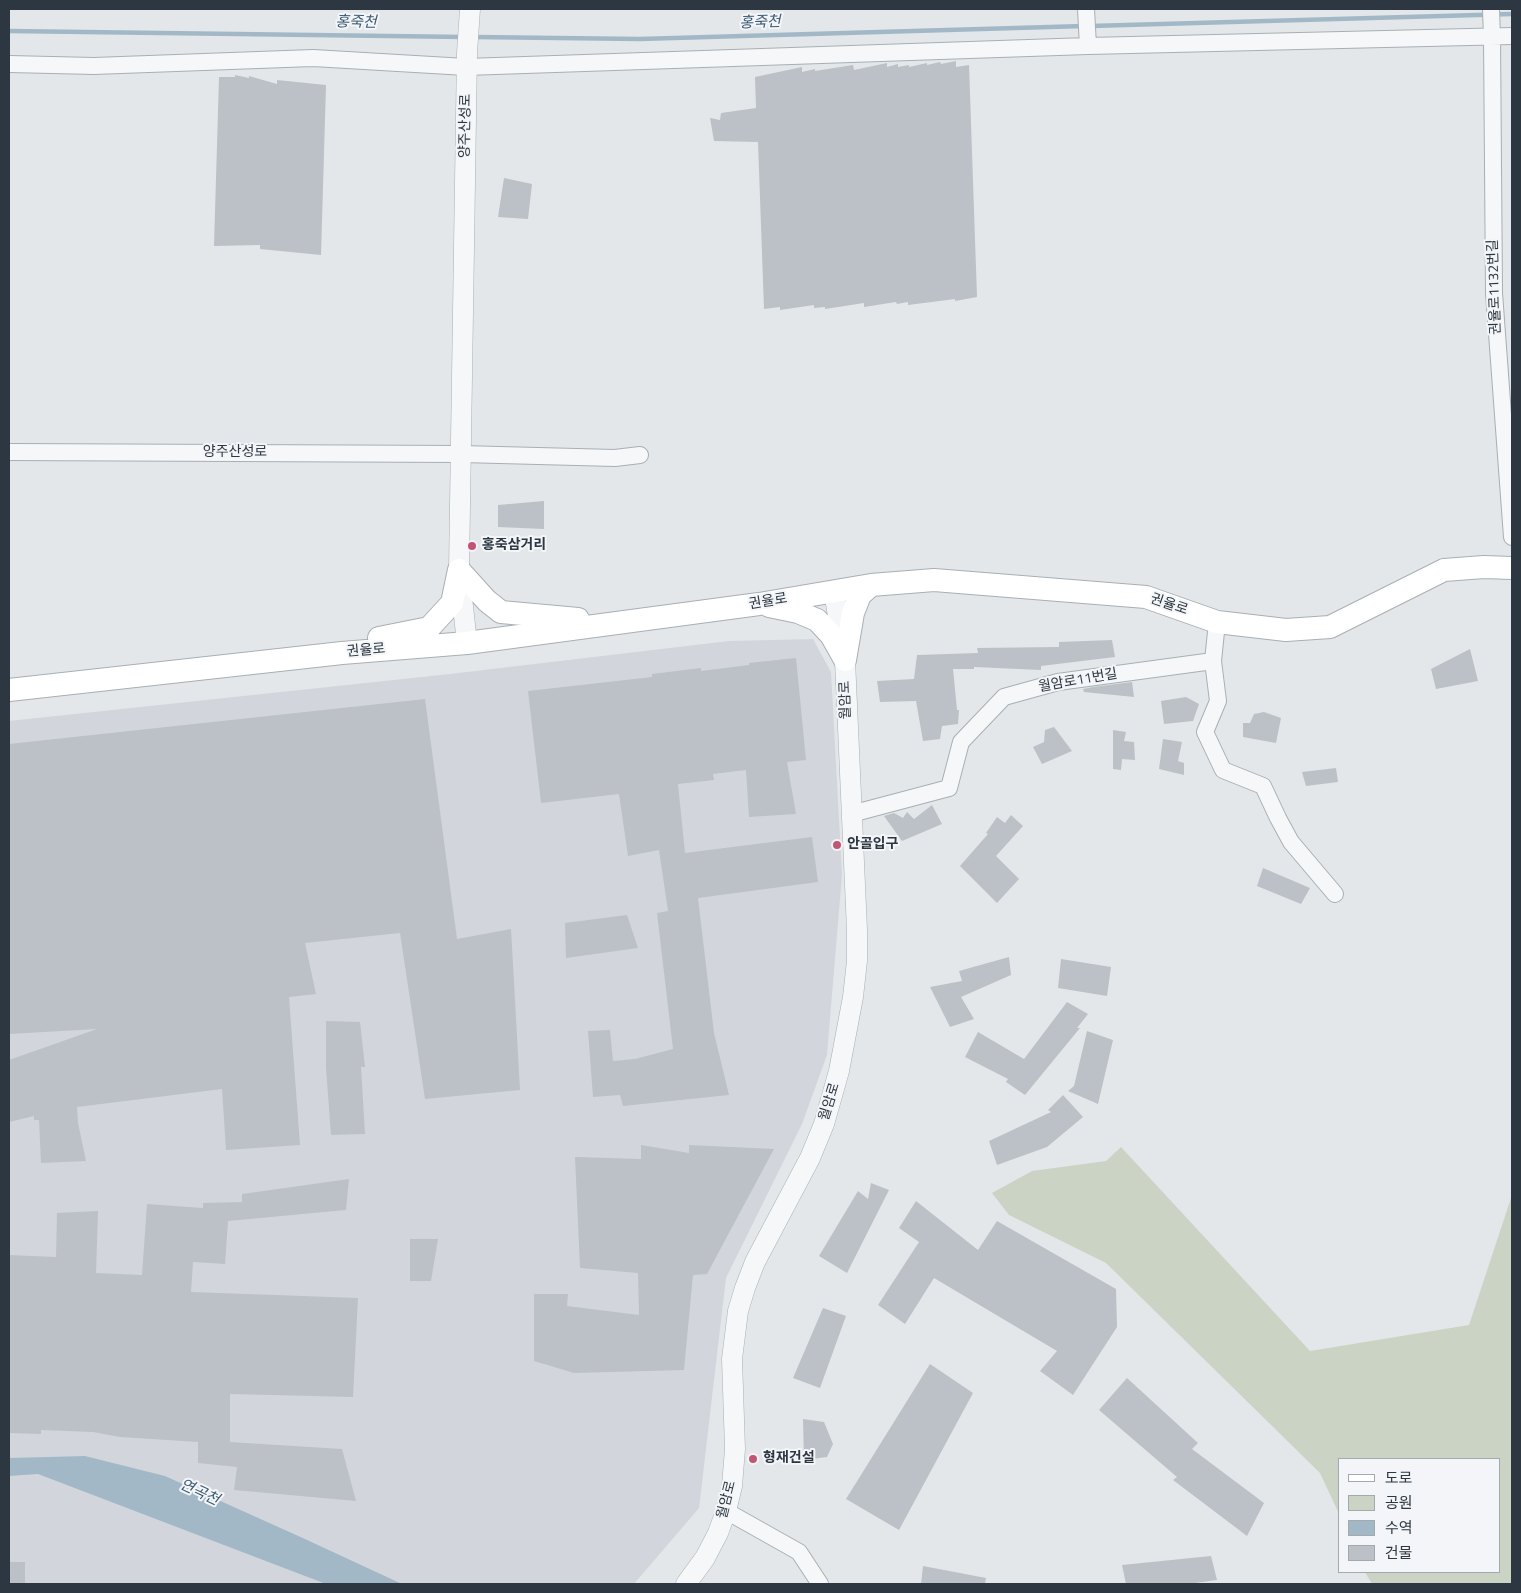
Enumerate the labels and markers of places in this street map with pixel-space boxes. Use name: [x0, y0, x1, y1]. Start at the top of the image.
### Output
place label: 홍죽삼거리: [482, 538, 546, 554]
marker: 홍죽삼거리: [466, 540, 478, 552]
place label: 안골입구: [847, 837, 899, 853]
marker: 안골입구: [831, 839, 843, 851]
place label: 형재건설: [763, 1451, 815, 1467]
marker: 형재건설: [747, 1453, 759, 1465]

